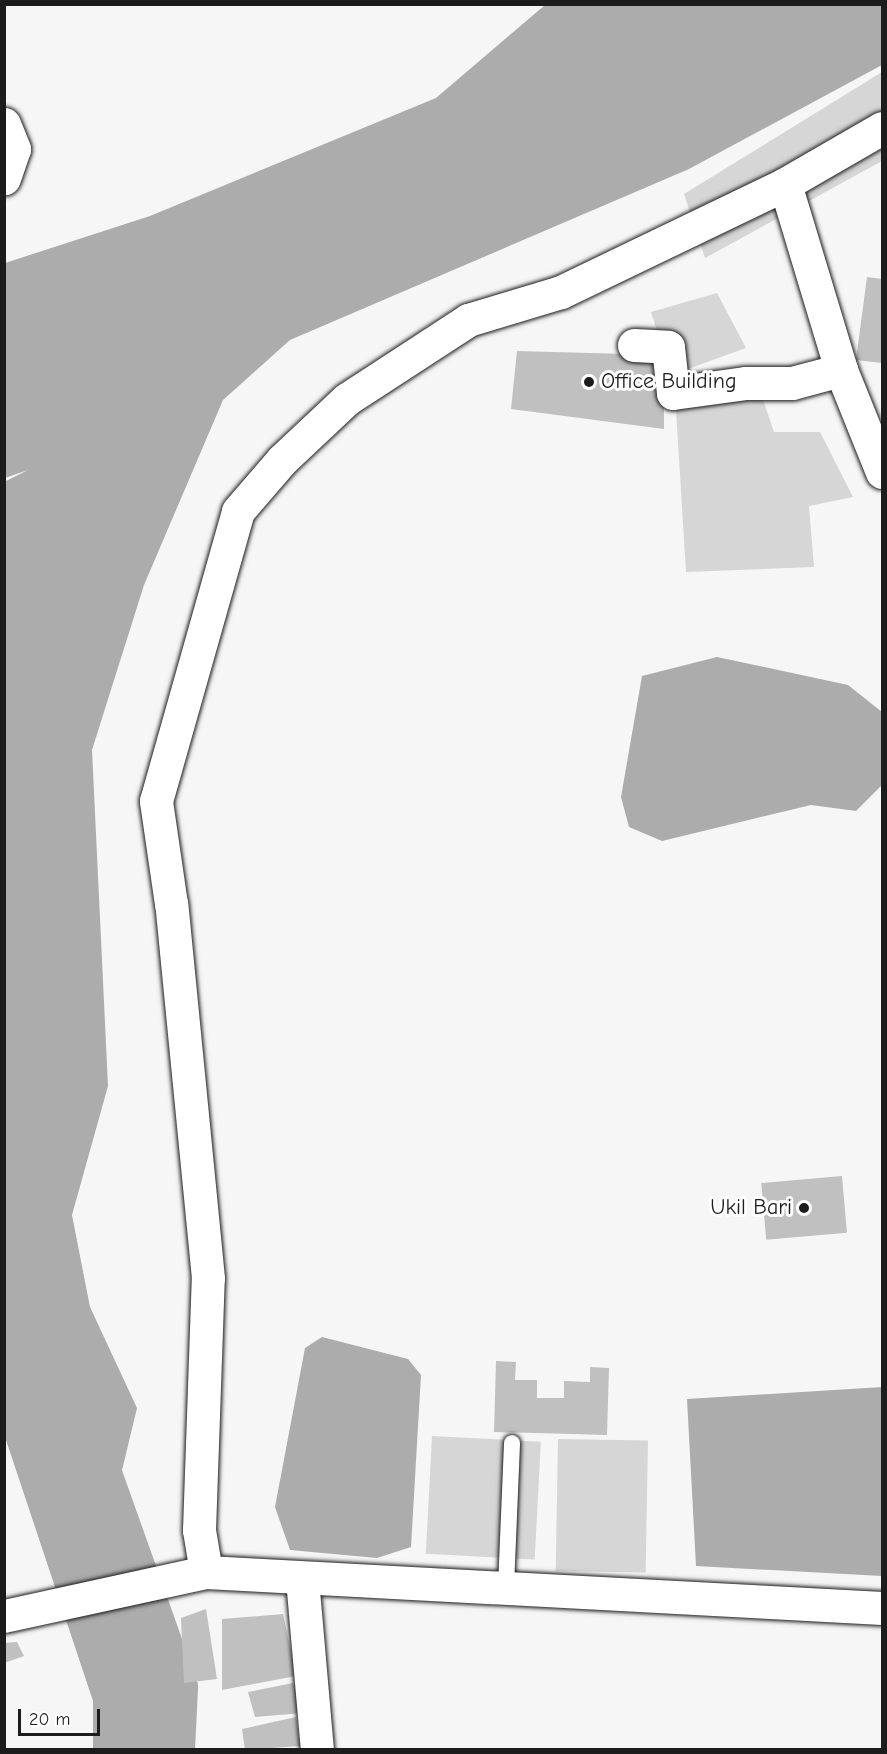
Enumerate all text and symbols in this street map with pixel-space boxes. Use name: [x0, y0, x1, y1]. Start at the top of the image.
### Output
place label: Office Building: [601, 369, 737, 395]
marker: Office Building: [582, 375, 596, 389]
place label: Ukil Bari: [710, 1195, 792, 1221]
marker: Ukil Bari: [797, 1201, 811, 1215]
scale bar: [21, 1697, 104, 1735]
text: 20 m: [29, 1709, 70, 1730]

